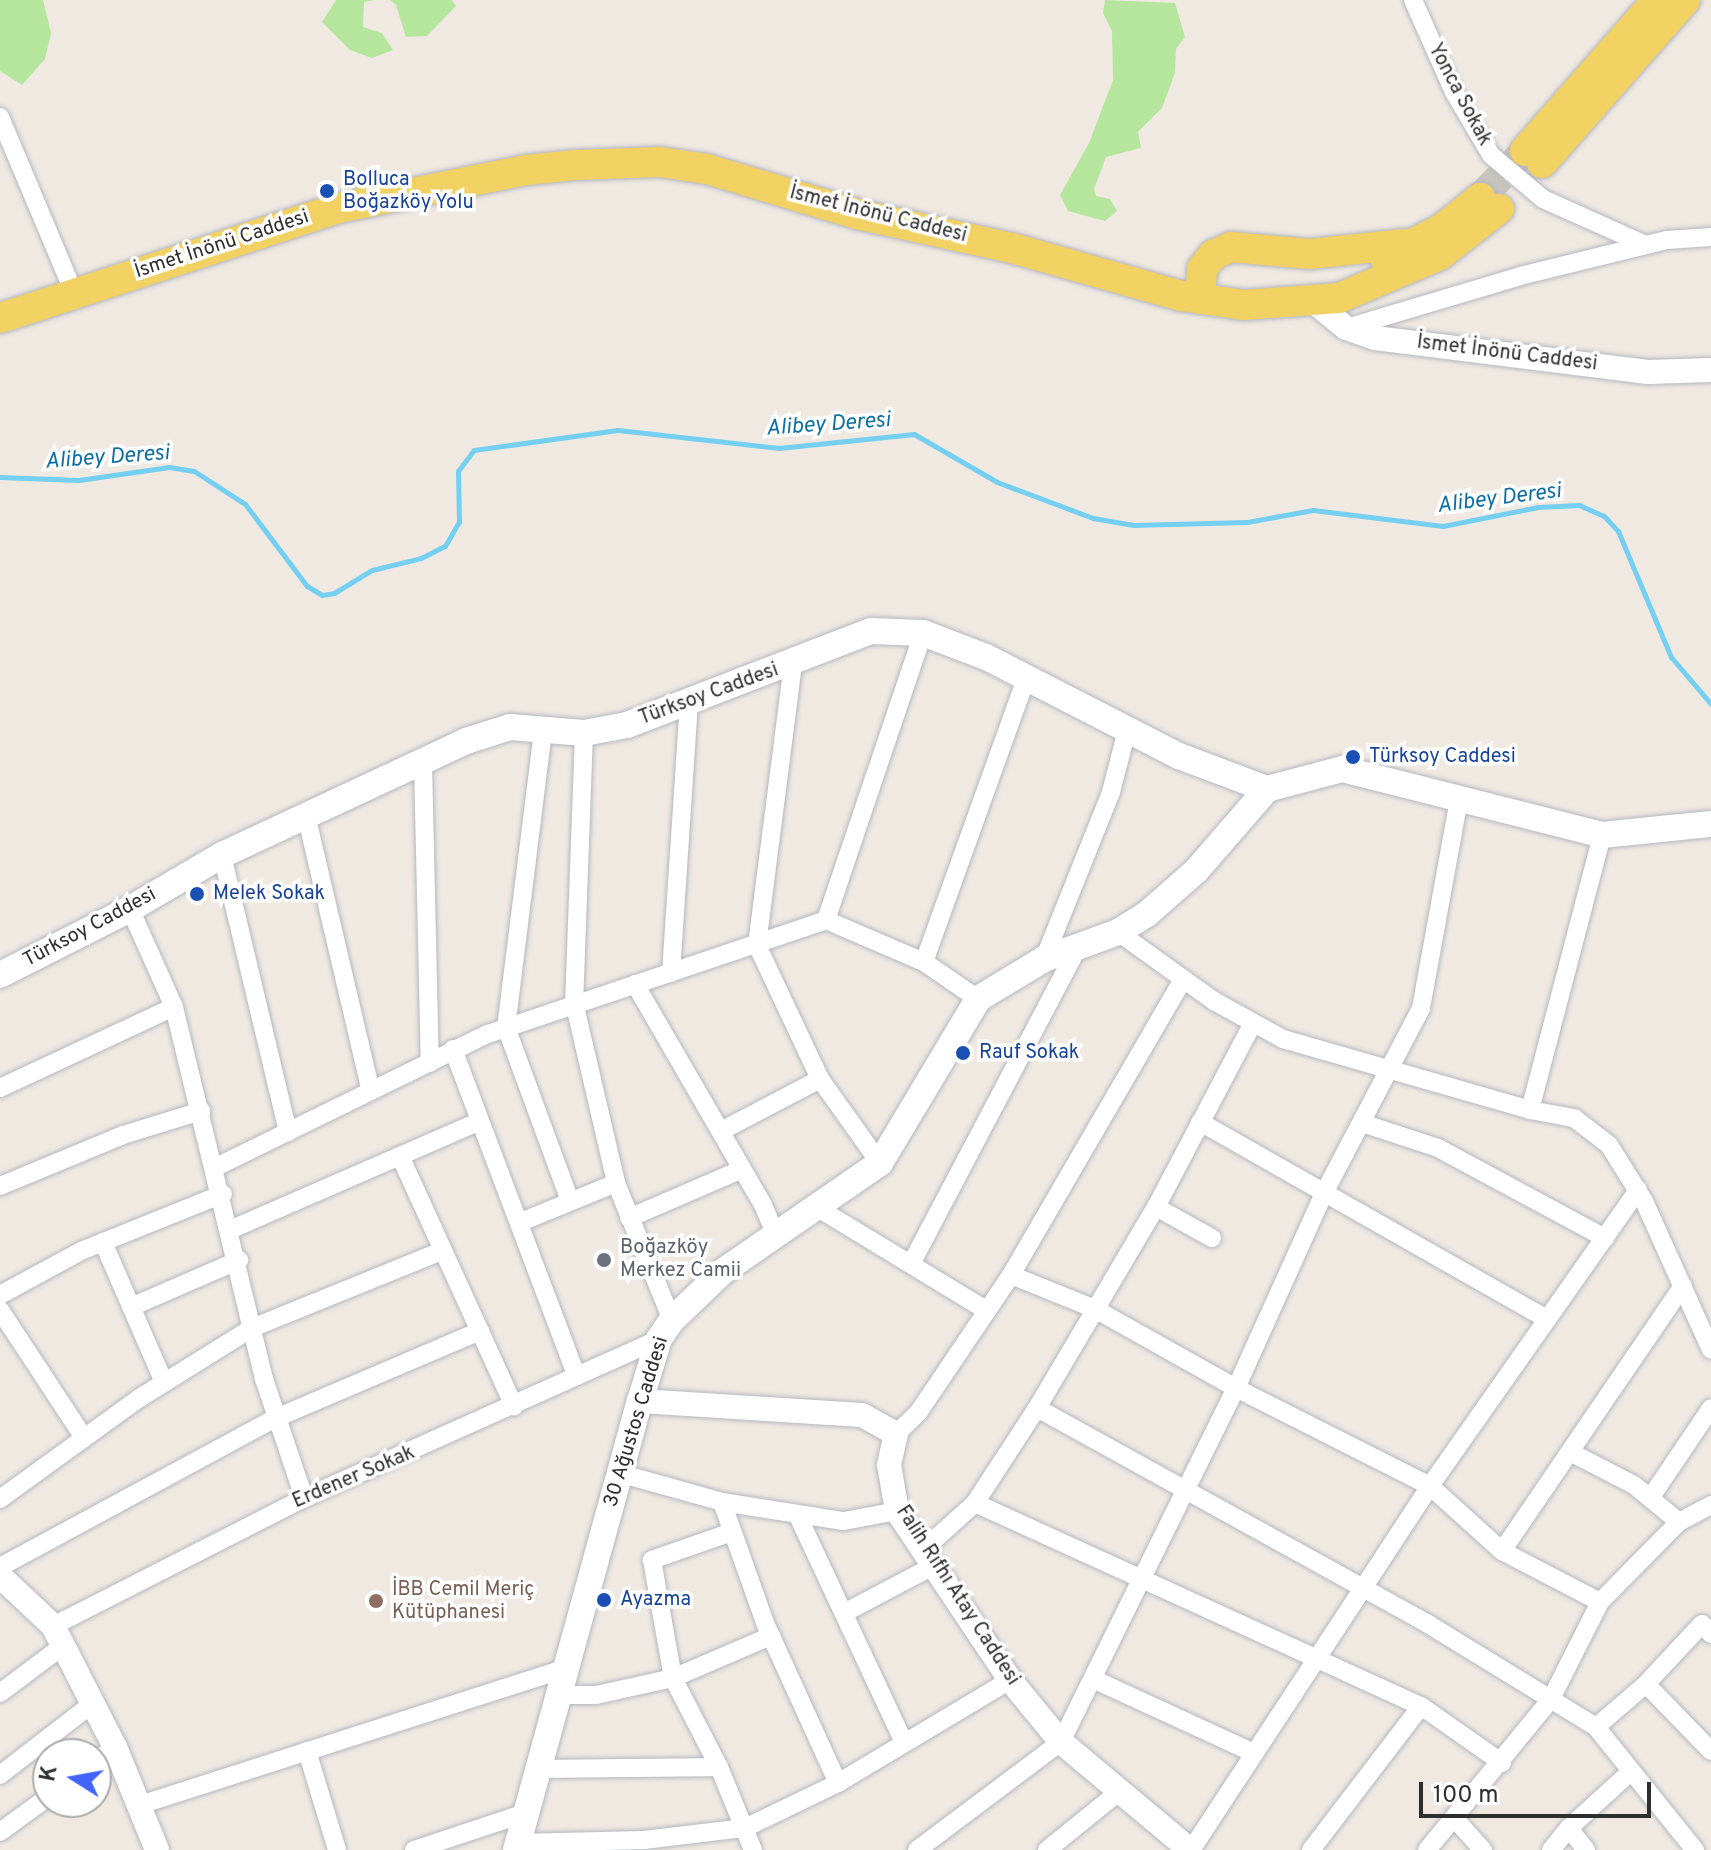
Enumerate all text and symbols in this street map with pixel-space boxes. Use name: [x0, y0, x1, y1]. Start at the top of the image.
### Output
street label: Yonca Sokak: [1422, 40, 1496, 150]
place label: Bolluca Boğazköy Yolu: [343, 168, 474, 215]
street label: İsmet İnönü Caddesi: [787, 181, 969, 249]
marker: Bolluca Boğazköy Yolu: [318, 182, 336, 200]
street label: İsmet İnönü Caddesi: [132, 205, 312, 285]
street label: İsmet İnönü Caddesi: [1415, 331, 1599, 377]
water label: Alibey Deresi: [765, 407, 891, 443]
water label: Alibey Deresi: [44, 440, 170, 476]
water label: Alibey Deresi: [1436, 478, 1562, 520]
street label: Türksoy Caddesi: [636, 659, 782, 731]
place label: Türksoy Caddesi: [1369, 745, 1516, 769]
marker: Türksoy Caddesi: [1344, 748, 1362, 766]
place label: Melek Sokak: [213, 882, 325, 906]
street label: Türksoy Caddesi: [20, 883, 160, 973]
marker: Melek Sokak: [188, 885, 206, 903]
place label: Rauf Sokak: [979, 1041, 1079, 1065]
marker: Rauf Sokak: [954, 1044, 972, 1062]
place label: Boğazköy Merkez Camii: [620, 1236, 741, 1283]
marker: Boğazköy Merkez Camii: [595, 1251, 613, 1269]
street label: 30 Ağustos Caddesi: [599, 1333, 675, 1511]
street label: Erdener Sokak: [289, 1441, 419, 1515]
street label: Falih Rıfhı Atay Caddesi: [890, 1501, 1024, 1691]
place label: İBB Cemil Meriç Kütüphanesi: [392, 1578, 534, 1625]
place label: Ayazma: [620, 1588, 691, 1612]
marker: Ayazma: [595, 1591, 613, 1609]
marker: İBB Cemil Meriç Kütüphanesi: [367, 1592, 385, 1610]
north arrow: [32, 1738, 112, 1818]
text: K: [35, 1763, 65, 1784]
scale bar: [1423, 1766, 1655, 1816]
text: 100 m: [1433, 1781, 1499, 1811]

